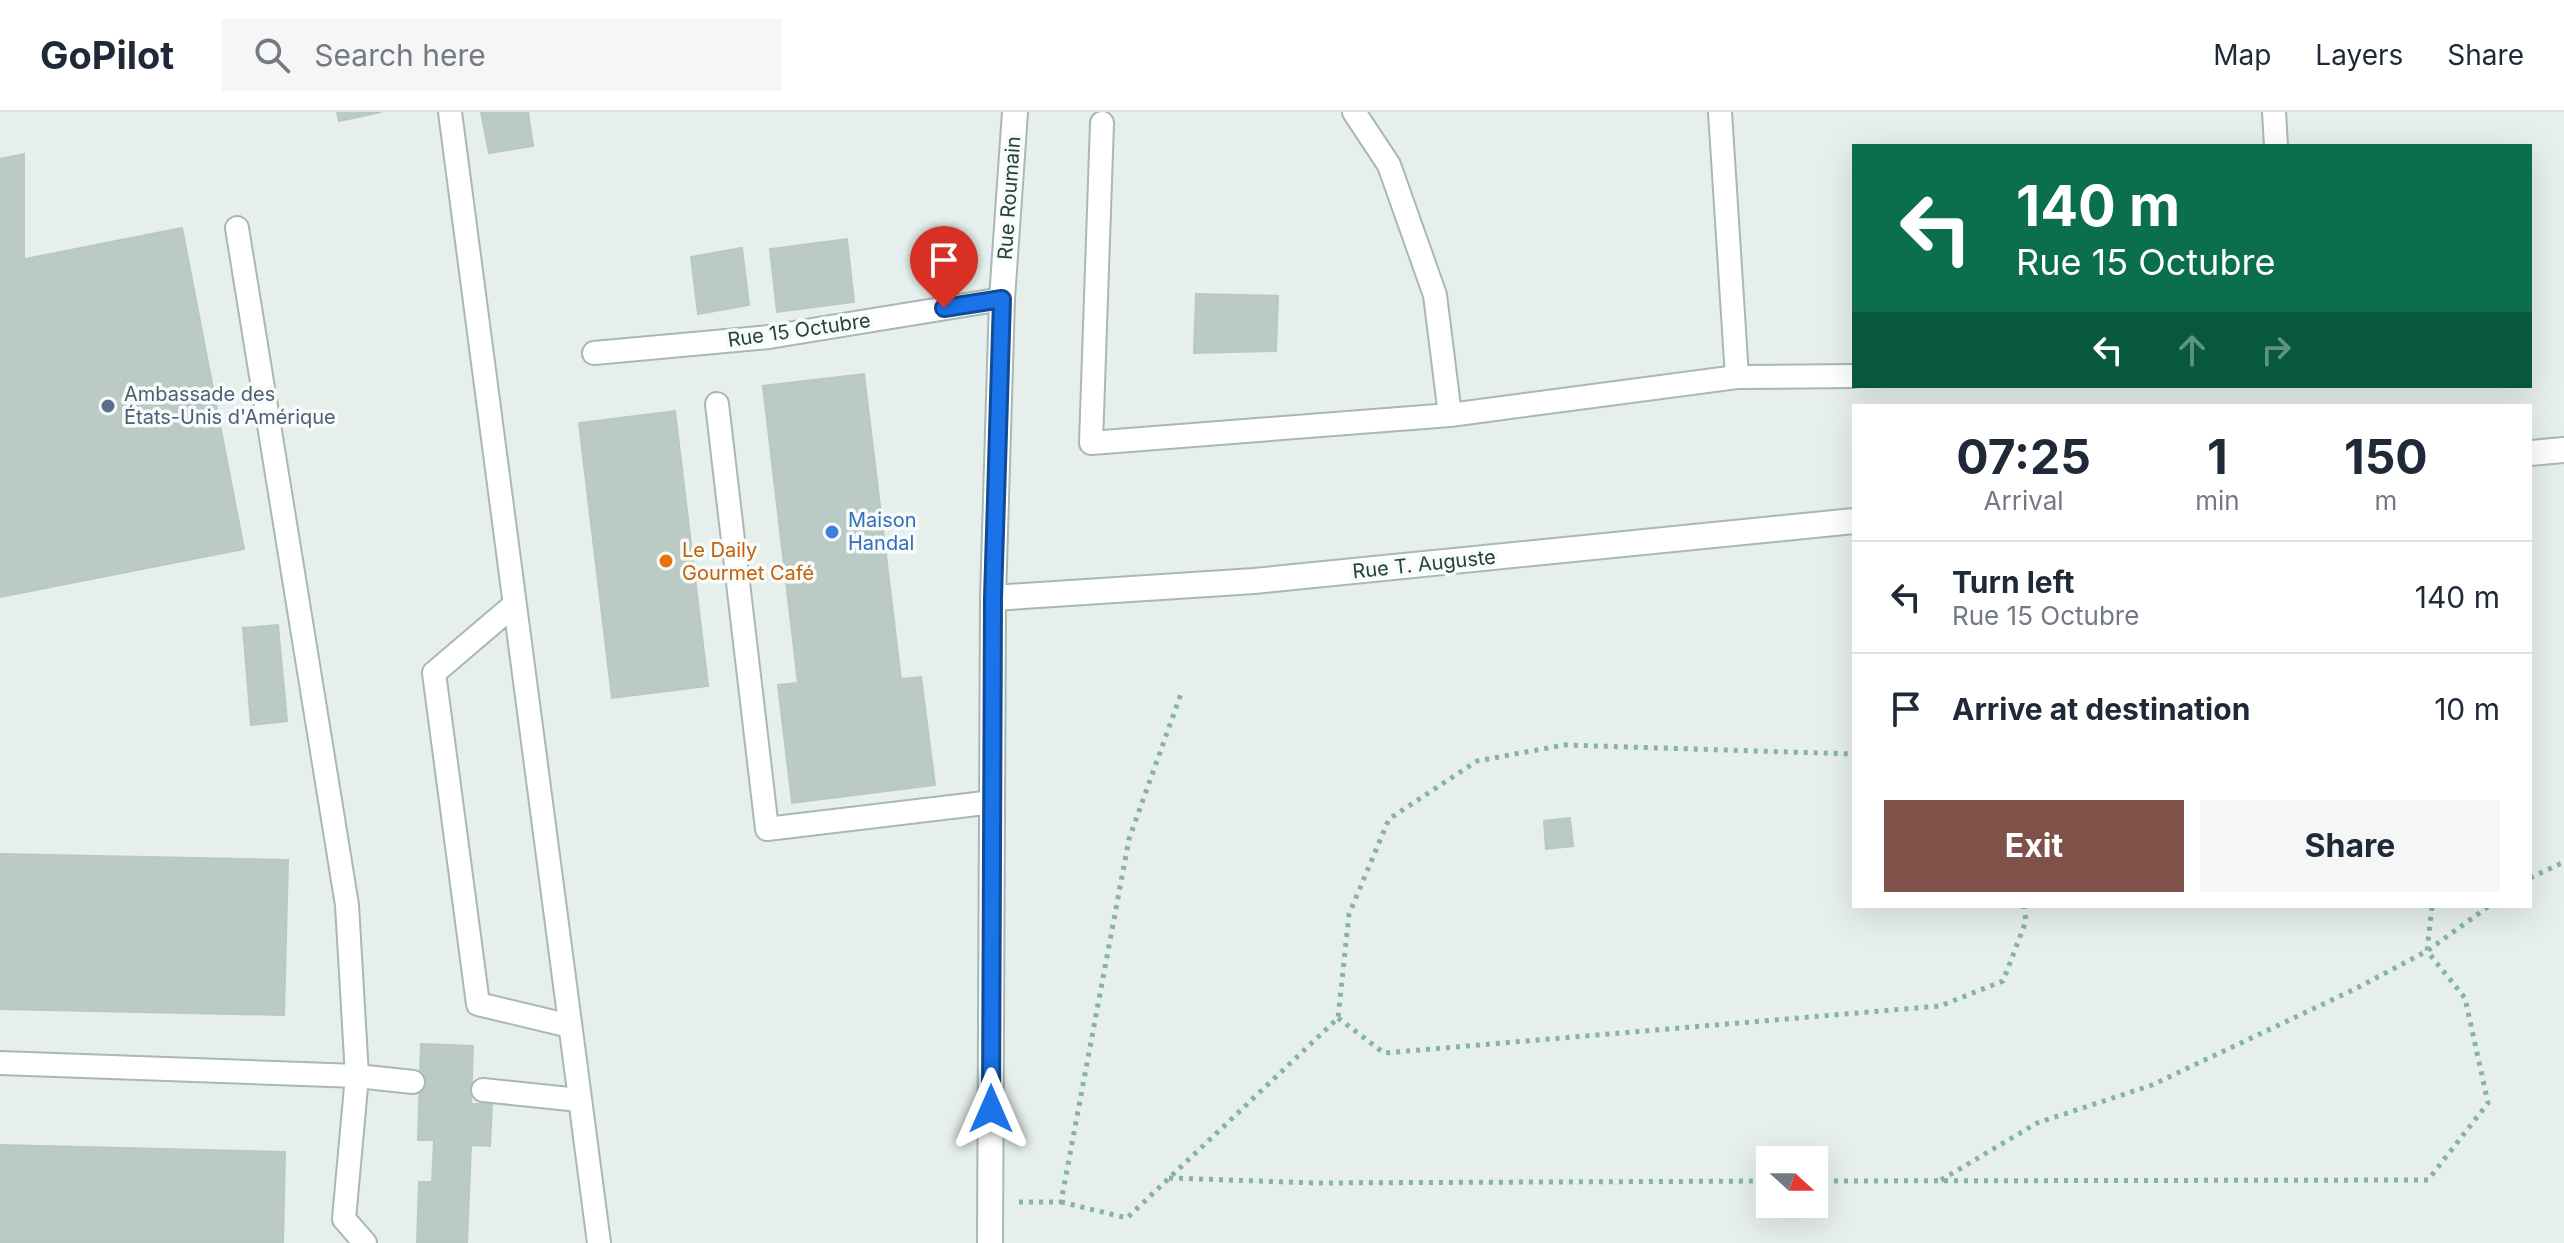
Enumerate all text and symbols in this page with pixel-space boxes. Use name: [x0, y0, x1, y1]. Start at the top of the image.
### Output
search box: [222, 19, 782, 91]
text: GoPilot: [40, 32, 174, 78]
icon: search: [250, 33, 294, 77]
text: Search here: [314, 37, 486, 73]
text: Map: [2213, 38, 2271, 72]
text: Layers: [2315, 38, 2403, 72]
text: Share: [2447, 38, 2524, 72]
street label: Rue Roumain: [993, 135, 1025, 261]
text: 140 m: [2016, 172, 2180, 240]
icon: left: [1884, 176, 1988, 280]
pin: [910, 226, 978, 308]
icon: arrive: [922, 238, 966, 282]
text: Rue 15 Octubre: [2016, 240, 2275, 284]
street label: Rue 15 Octubre: [726, 308, 872, 352]
icon: left: [2086, 328, 2130, 372]
icon: ahead: [2170, 328, 2214, 372]
icon: right: [2254, 328, 2298, 372]
place label: Ambassade des États-Unis d'Amérique: [124, 382, 336, 429]
marker: Ambassade des États-Unis d'Amérique: [99, 397, 117, 415]
text: 07:25: [1956, 427, 2091, 486]
text: 1: [2207, 427, 2228, 486]
text: 150: [2344, 427, 2428, 486]
text: Arrival: [1984, 485, 2064, 516]
text: min: [2195, 485, 2240, 516]
text: m: [2374, 485, 2397, 516]
place label: Maison Handal: [848, 508, 917, 555]
marker: Maison Handal: [823, 523, 841, 541]
place label: Le Daily Gourmet Café: [682, 538, 814, 585]
street label: Rue T. Auguste: [1351, 545, 1497, 583]
marker: Le Daily Gourmet Café: [657, 552, 675, 570]
text: Turn left: [1952, 564, 2074, 600]
icon: left: [1884, 575, 1928, 619]
text: 140 m: [2415, 579, 2500, 615]
text: Rue 15 Octubre: [1952, 600, 2139, 631]
icon: arrive: [1884, 687, 1928, 731]
text: Arrive at destination: [1952, 691, 2250, 727]
text: 10 m: [2434, 691, 2500, 727]
button: Exit: [1884, 800, 2184, 892]
button: Share: [2200, 800, 2500, 892]
position arrow: [949, 1067, 1033, 1151]
north arrow: [1756, 1146, 1828, 1218]
map controls: [1756, 1146, 1828, 1218]

